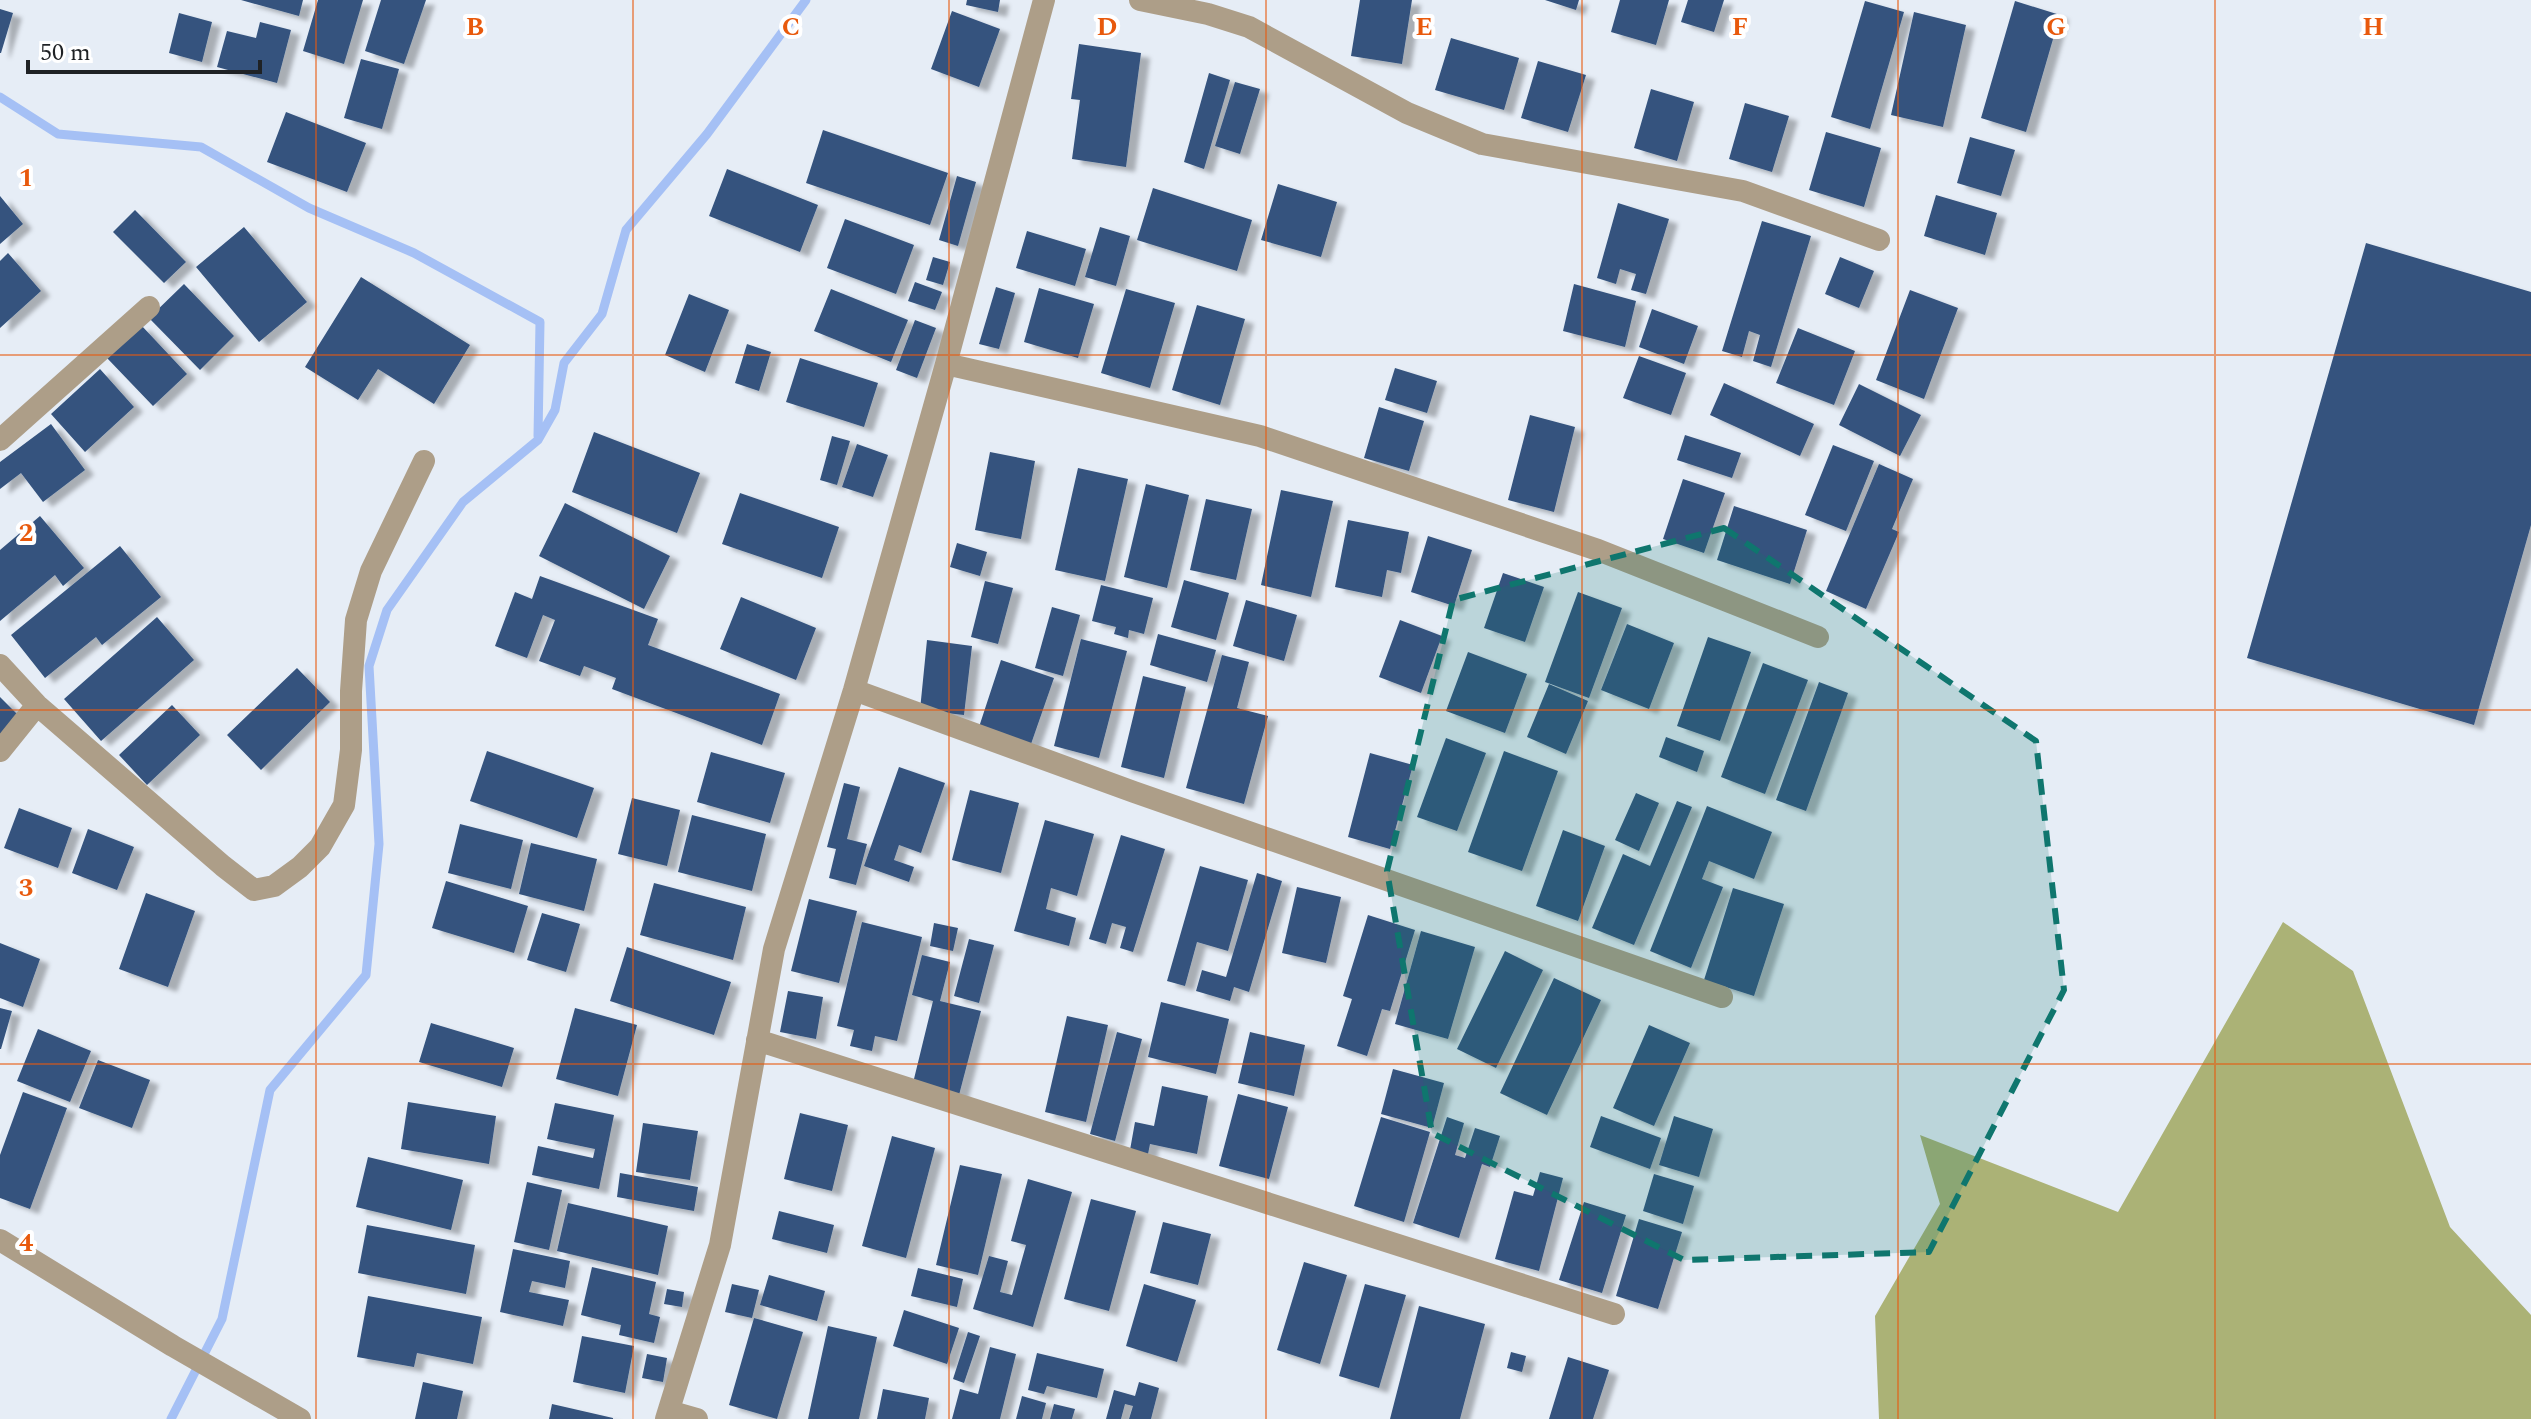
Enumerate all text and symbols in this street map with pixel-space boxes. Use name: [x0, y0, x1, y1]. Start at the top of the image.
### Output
text: B: [466, 7, 484, 47]
text: C: [782, 7, 800, 47]
text: D: [1097, 7, 1117, 47]
text: E: [1415, 7, 1433, 47]
text: F: [1732, 7, 1748, 47]
text: G: [2046, 7, 2066, 47]
text: H: [2362, 7, 2384, 47]
scale bar: [28, 24, 260, 74]
text: 50 m: [40, 35, 91, 71]
text: 1: [19, 158, 33, 198]
text: 2: [19, 513, 33, 553]
text: 3: [19, 868, 33, 908]
text: 4: [19, 1223, 34, 1263]

